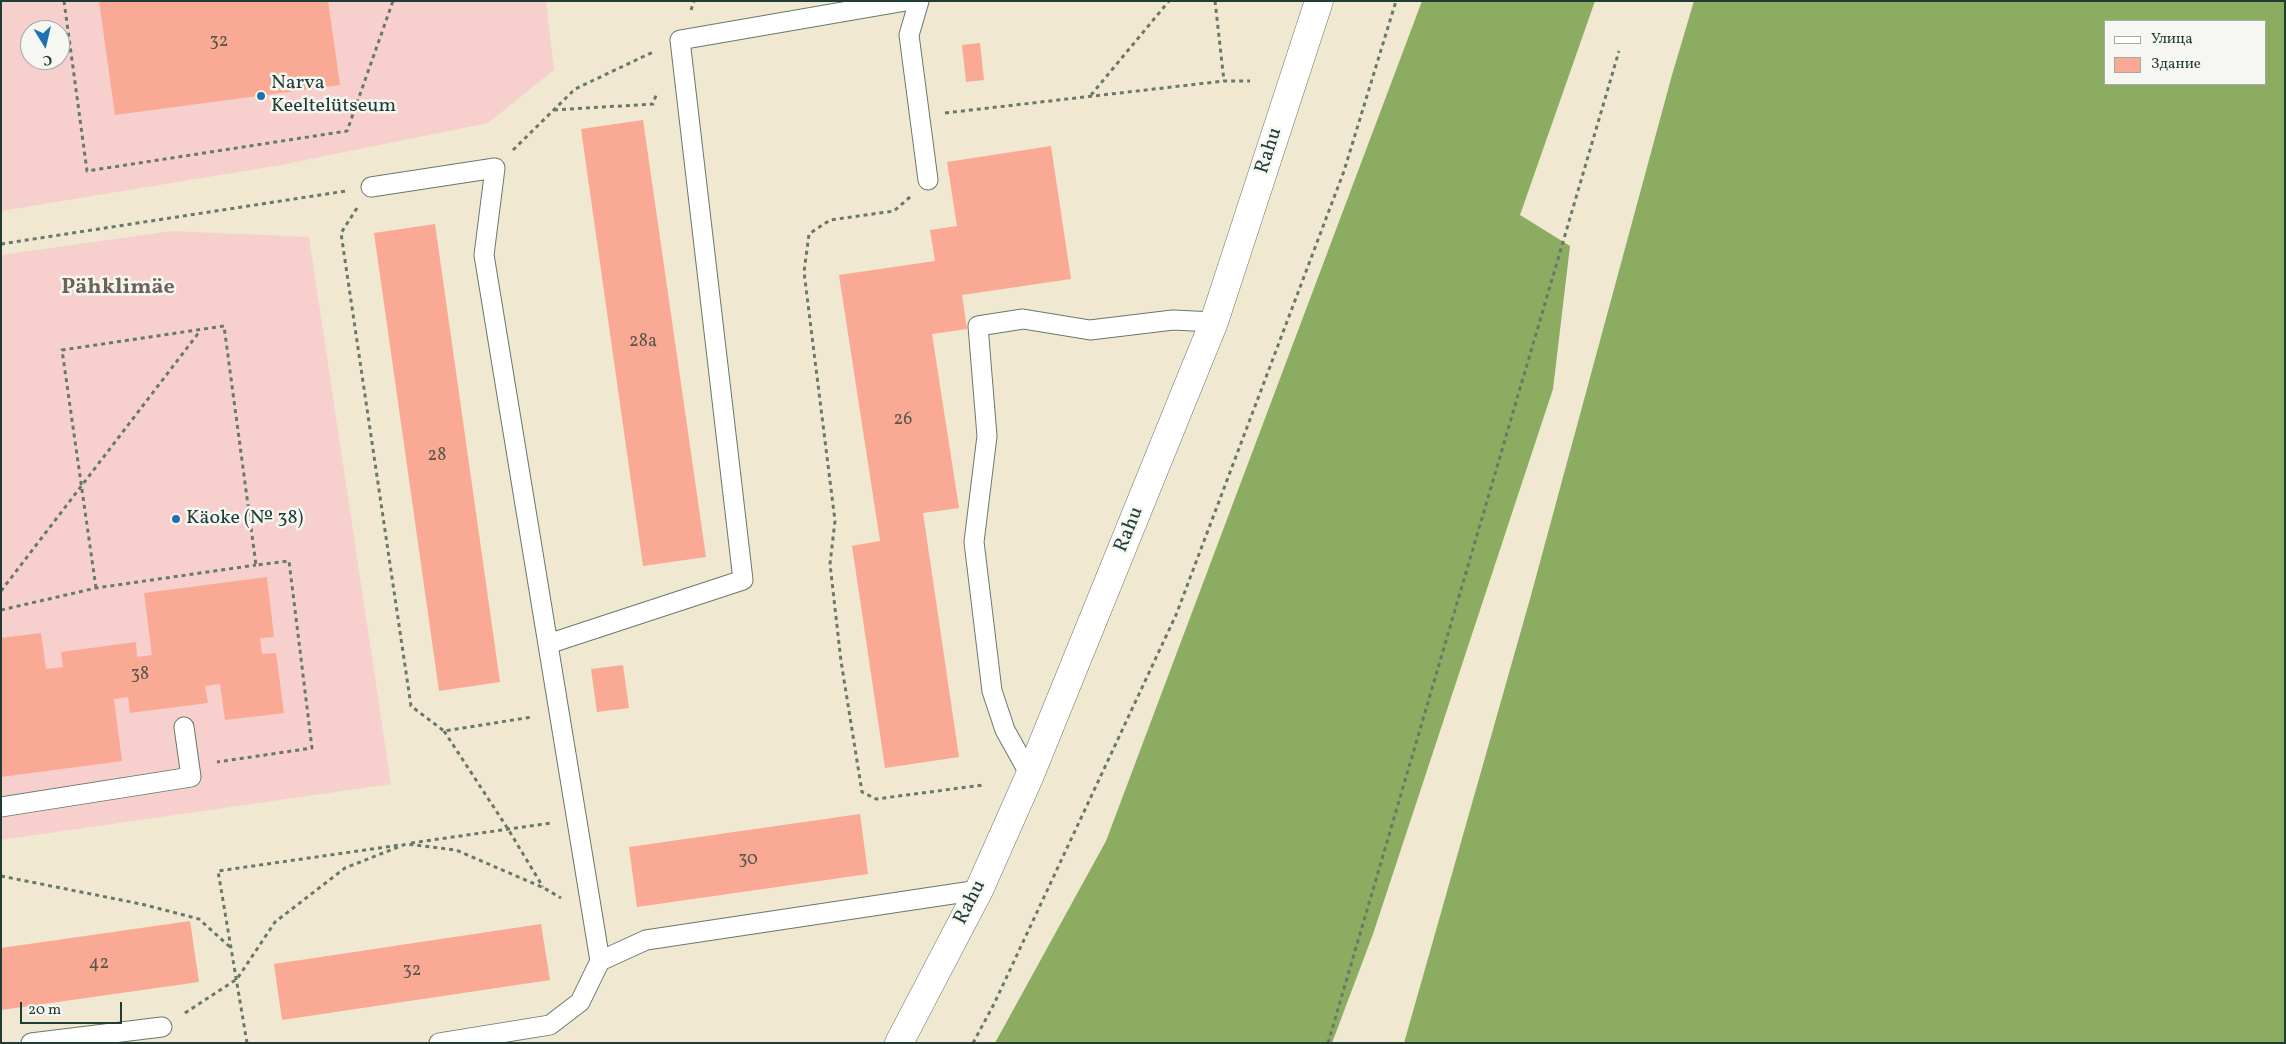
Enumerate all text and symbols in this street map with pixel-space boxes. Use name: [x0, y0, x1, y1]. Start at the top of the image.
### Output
north arrow: [20, 20, 70, 70]
legend: [2104, 20, 2266, 85]
text: Улица: [2151, 29, 2193, 50]
house number: 32: [210, 32, 228, 54]
text: С: [41, 49, 53, 69]
text: Здание: [2151, 54, 2201, 75]
place label: Narva Keeltelütseum: [271, 72, 396, 119]
marker: Narva Keeltelütseum: [255, 90, 267, 102]
street label: Rahu: [1251, 125, 1289, 177]
district label: Pähklimäe: [61, 276, 175, 302]
house number: 28a: [629, 332, 657, 354]
house number: 26: [894, 410, 912, 432]
house number: 28: [428, 446, 446, 468]
street label: Rahu: [1110, 504, 1150, 556]
place label: Käoke (№ 38): [186, 507, 303, 531]
marker: Käoke (№ 38): [170, 513, 182, 525]
house number: 38: [131, 665, 149, 687]
house number: 30: [738, 850, 758, 872]
street label: Rahu: [950, 877, 992, 929]
house number: 42: [89, 954, 109, 976]
house number: 32: [403, 961, 421, 983]
scale bar: [22, 992, 125, 1024]
text: 20 m: [28, 1000, 61, 1021]

